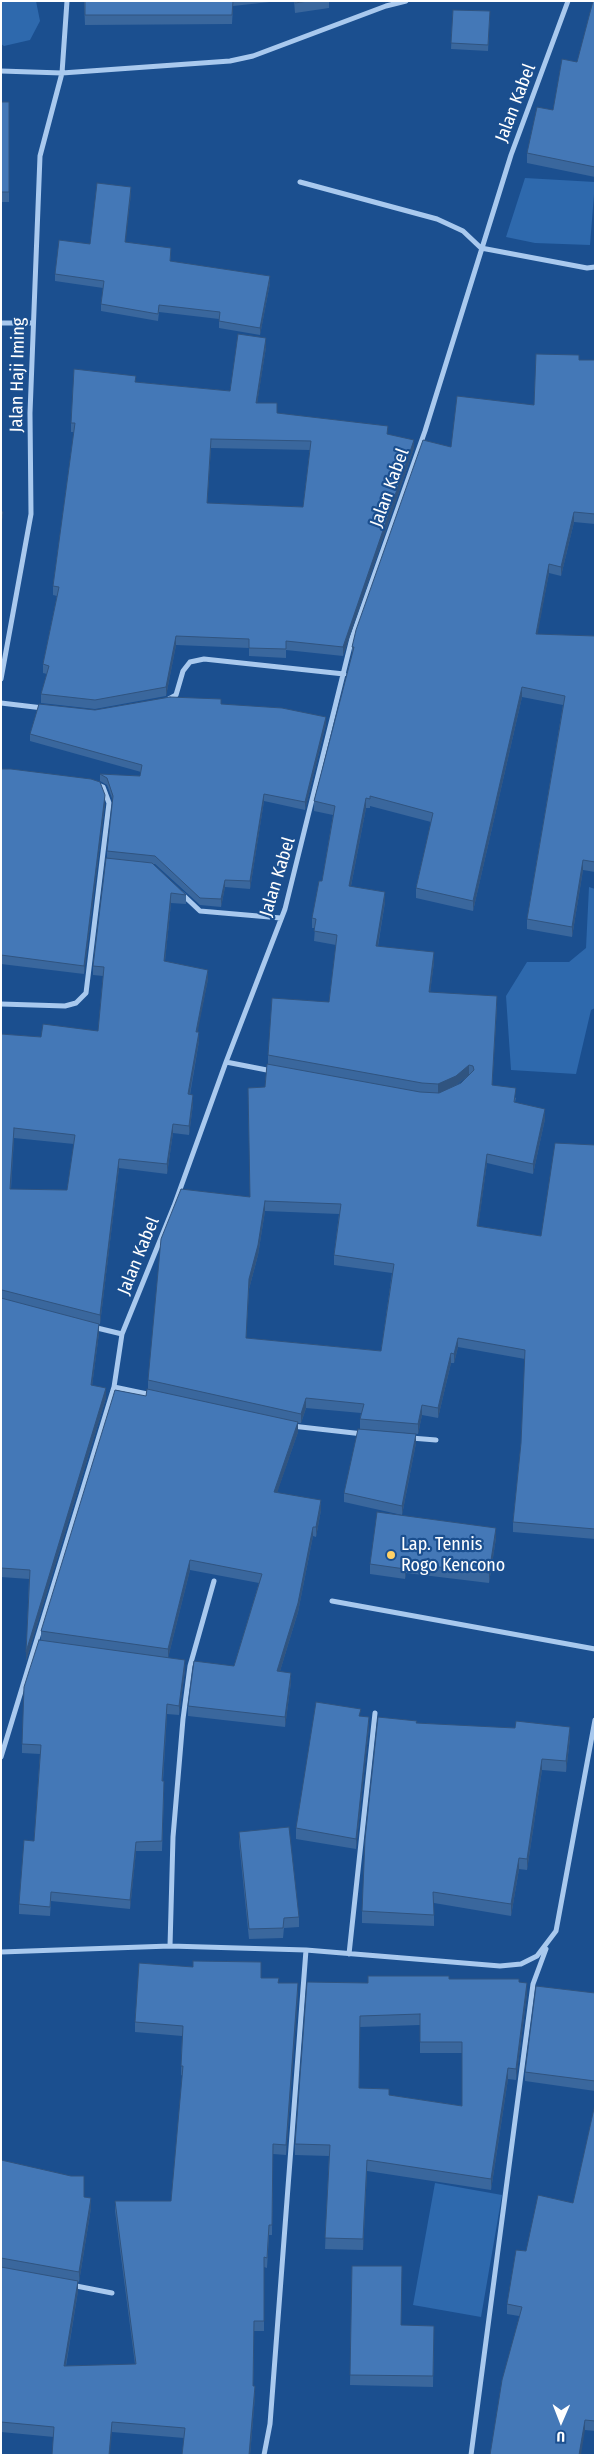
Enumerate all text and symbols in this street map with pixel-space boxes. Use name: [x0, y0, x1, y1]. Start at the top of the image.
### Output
street label: Jalan Kabel: [491, 61, 541, 145]
street label: Jalan Haji Iming: [6, 317, 30, 433]
street label: Jalan Kabel: [366, 446, 414, 530]
street label: Jalan Kabel: [256, 835, 300, 919]
street label: Jalan Kabel: [114, 1214, 164, 1298]
place label: Lap. Tennis Rogo Kencono: [401, 1534, 505, 1576]
marker: Lap. Tennis Rogo Kencono: [385, 1549, 397, 1561]
north arrow: [536, 2396, 586, 2446]
text: U: [556, 2428, 565, 2445]

